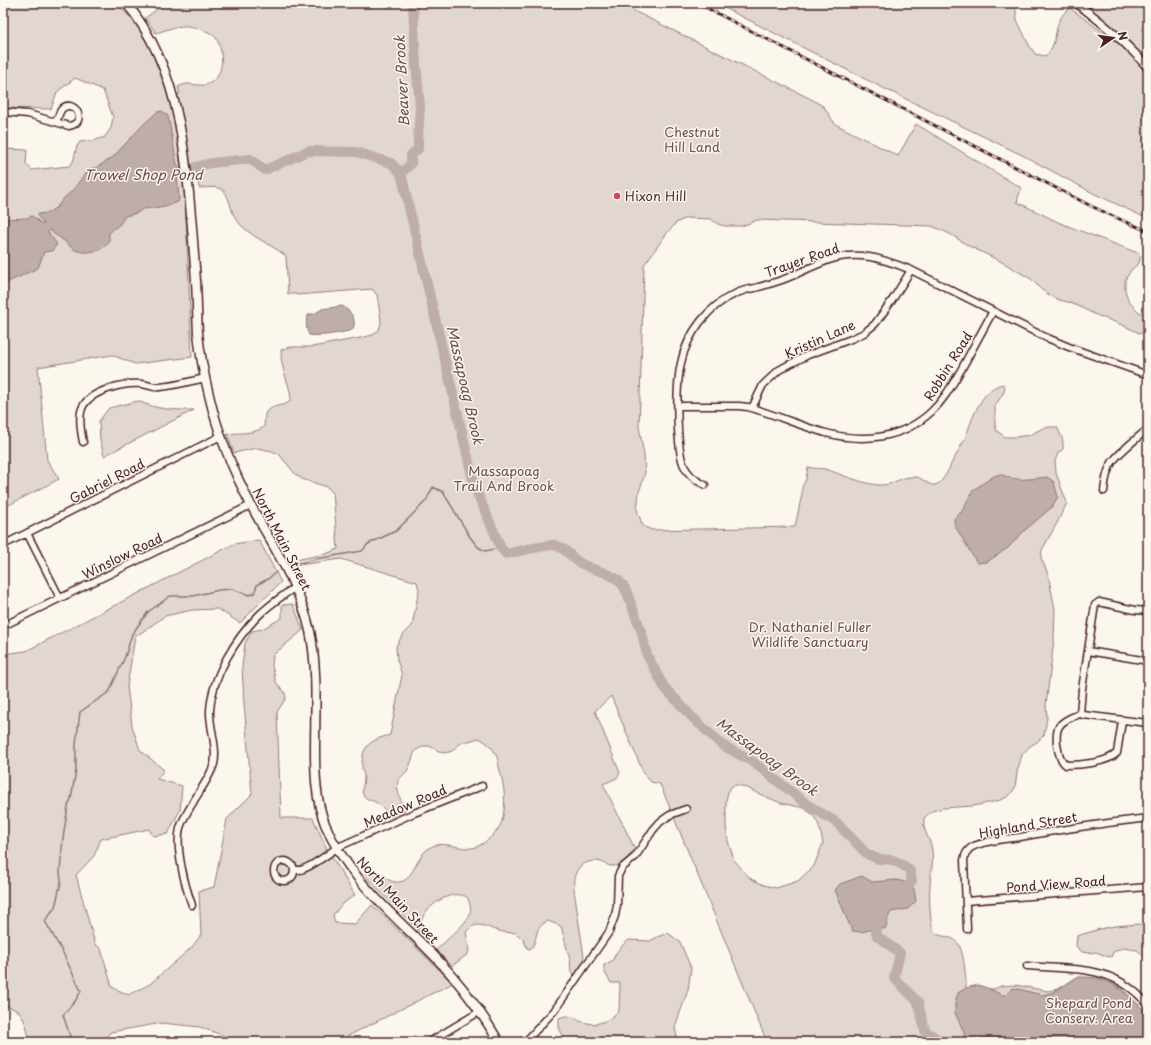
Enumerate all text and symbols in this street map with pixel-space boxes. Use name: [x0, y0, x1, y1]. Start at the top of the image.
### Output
north arrow: [1093, 18, 1133, 58]
text: N: [1114, 29, 1133, 42]
water label: Beaver Brook: [389, 34, 414, 127]
park label: Chestnut Hill Land: [664, 122, 720, 156]
water label: Trowel Shop Pond: [84, 164, 204, 185]
place label: Hixon Hill: [625, 186, 686, 205]
marker: Hixon Hill: [612, 191, 622, 201]
street label: Trayer Road: [762, 238, 842, 281]
street label: Kristin Lane: [781, 315, 858, 363]
water label: Massapoag Brook: [442, 323, 490, 447]
street label: Robbin Road: [919, 327, 977, 404]
street label: Gabriel Road: [66, 453, 148, 508]
park label: Massapoag Trail And Brook: [454, 461, 555, 495]
street label: North Main Street: [248, 484, 317, 593]
street label: Winslow Road: [78, 528, 165, 583]
park label: Dr. Nathaniel Fuller Wildlife Sanctuary: [749, 617, 872, 651]
water label: Massapoag Brook: [712, 712, 823, 801]
street label: Meadow Road: [360, 779, 450, 832]
street label: Highland Street: [977, 807, 1078, 842]
street label: North Main Street: [353, 852, 444, 947]
street label: Pond View Road: [1005, 871, 1107, 896]
park label: Shepard Pond Conserv. Area: [1045, 993, 1134, 1027]

